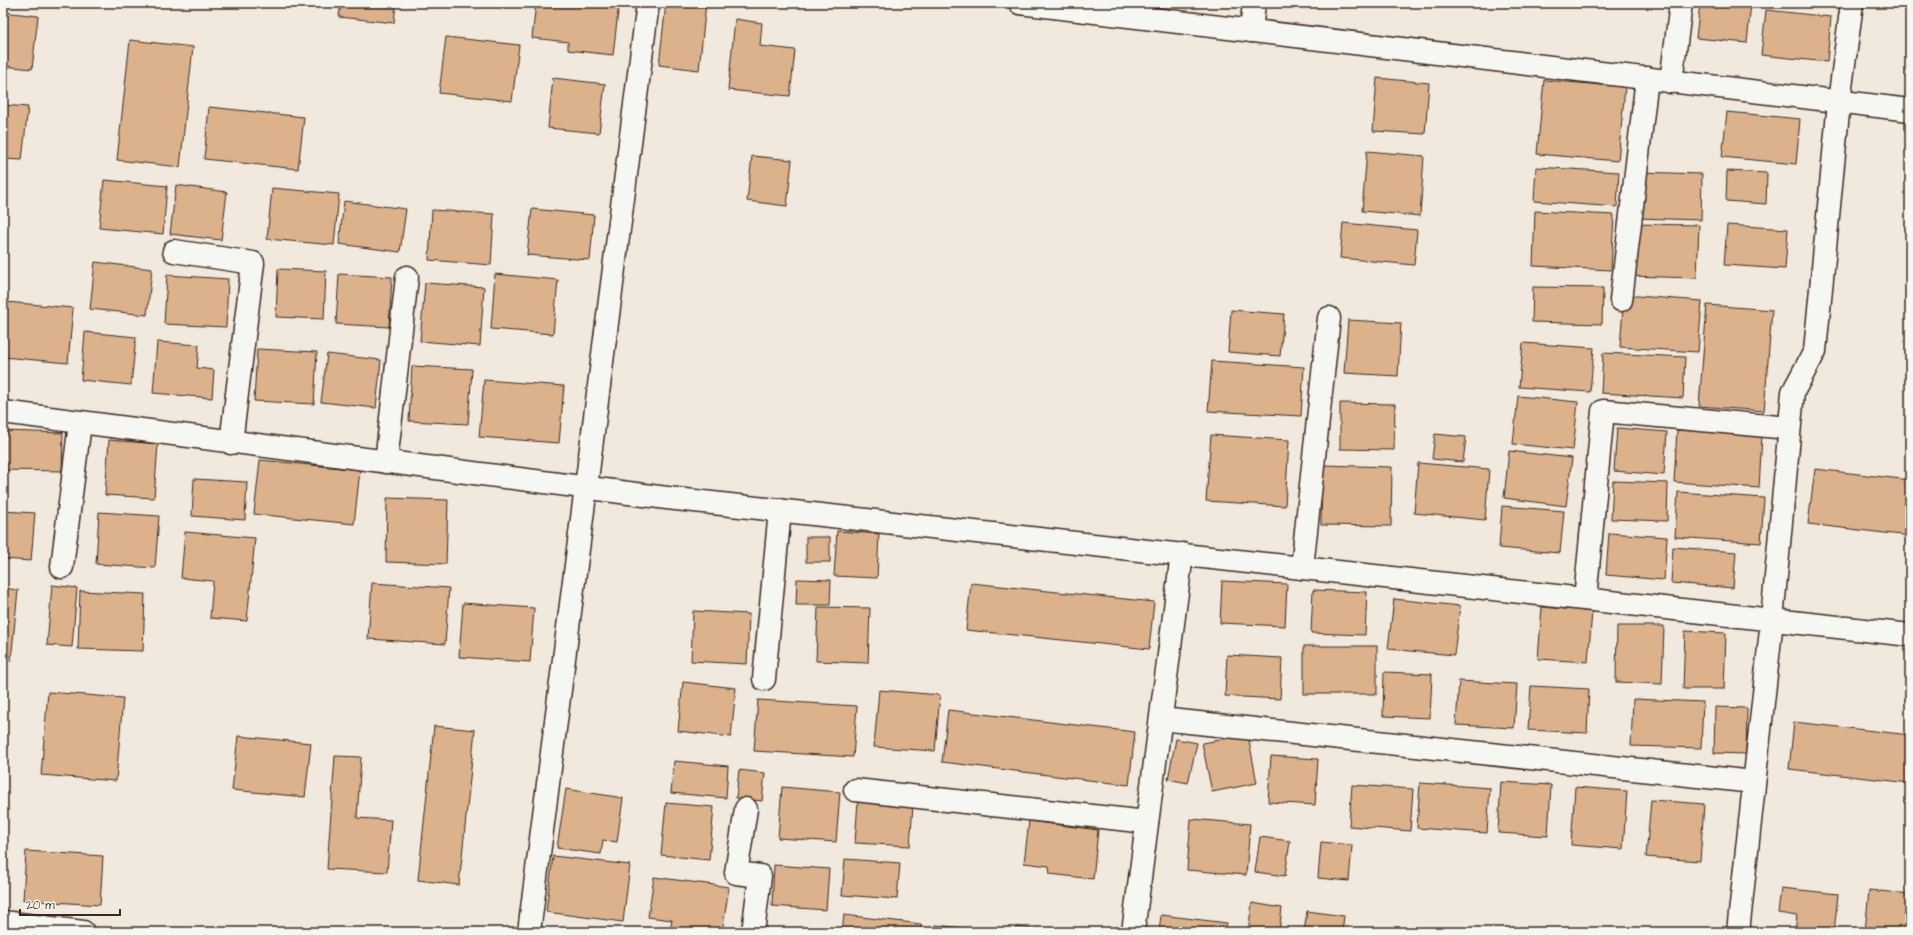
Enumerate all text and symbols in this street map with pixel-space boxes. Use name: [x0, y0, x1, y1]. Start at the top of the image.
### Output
scale bar: [20, 891, 120, 917]
text: 20 m: [26, 897, 55, 914]

